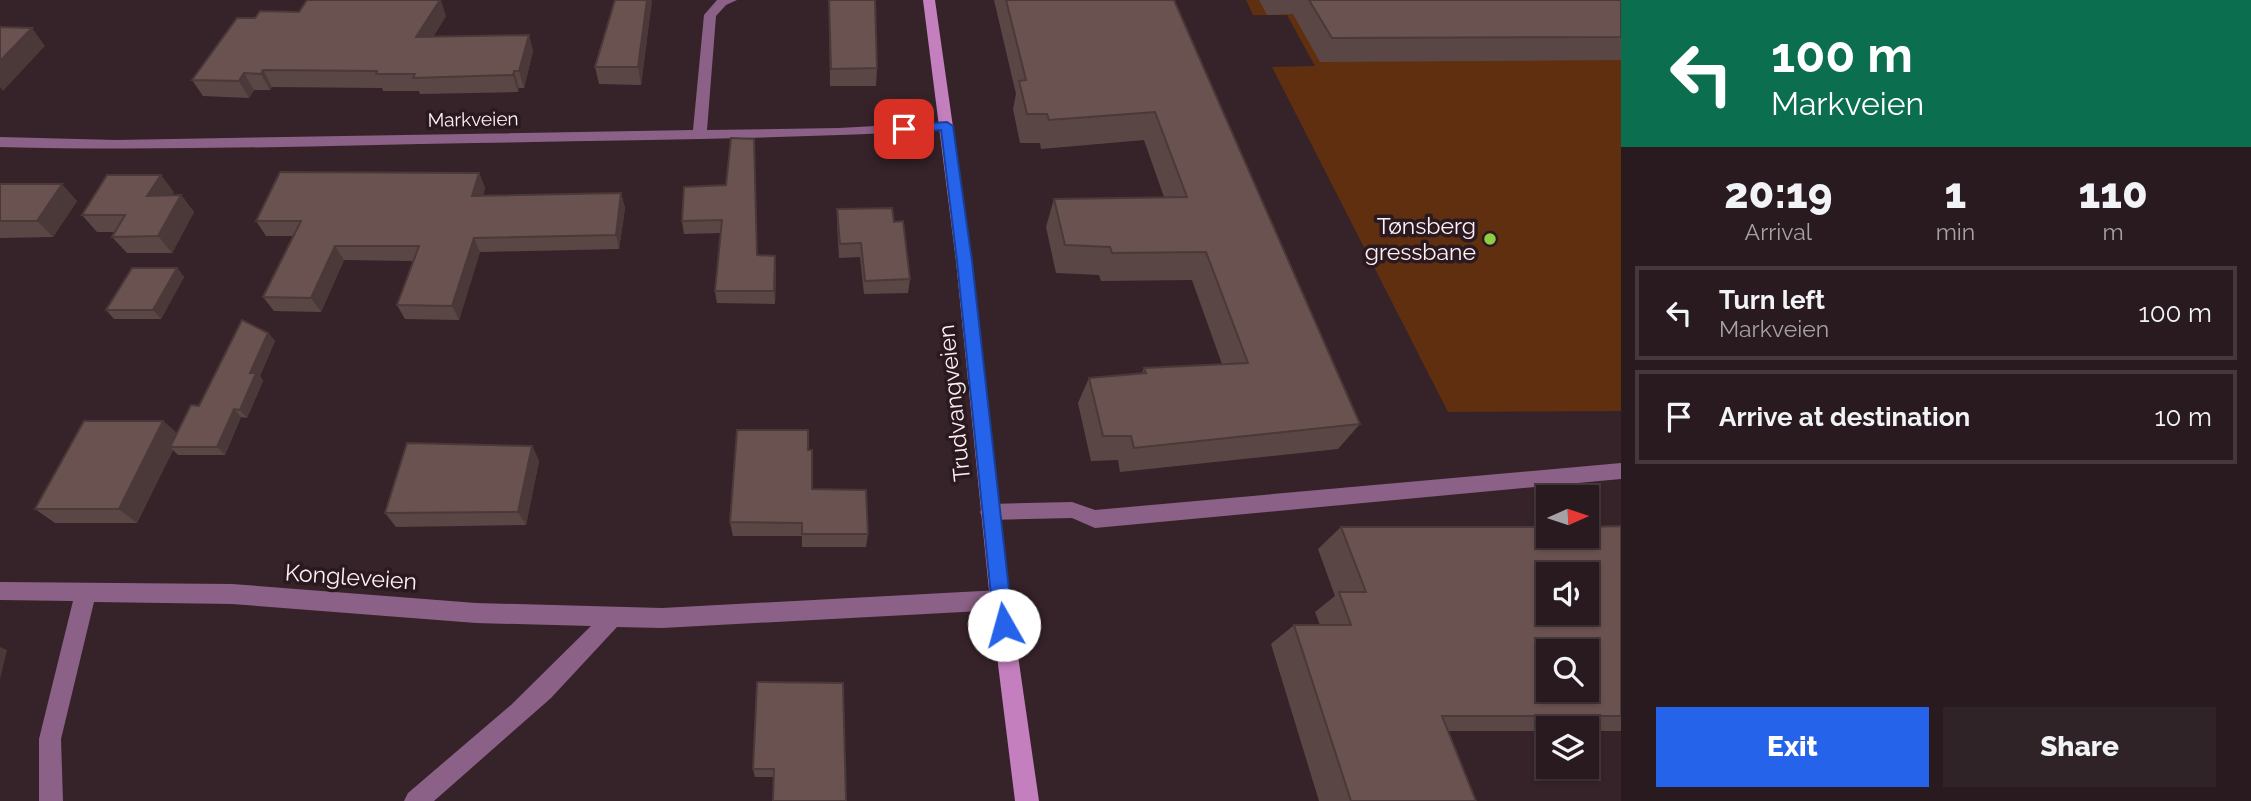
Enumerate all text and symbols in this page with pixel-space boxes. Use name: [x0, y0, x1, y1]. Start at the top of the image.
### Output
text: 100 m: [1771, 26, 1913, 83]
icon: left: [1656, 28, 1747, 119]
text: Markveien: [1771, 85, 1924, 122]
pin: [874, 99, 934, 159]
street label: Markveien: [427, 107, 519, 131]
icon: arrive: [885, 110, 923, 148]
text: 20:19: [1724, 169, 1832, 218]
text: 1: [1945, 169, 1966, 218]
text: 110: [2078, 169, 2148, 218]
place label: Tønsberg gressbane: [1365, 212, 1476, 265]
text: Arrival: [1745, 218, 1812, 245]
text: min: [1936, 218, 1975, 245]
text: m: [2103, 218, 2124, 245]
marker: Tønsberg gressbane: [1482, 231, 1498, 247]
text: Turn left: [1719, 285, 1825, 315]
icon: left: [1660, 294, 1698, 332]
text: 100 m: [2139, 298, 2212, 328]
text: Markveien: [1719, 315, 1829, 342]
street label: Trudvangveien: [932, 323, 975, 483]
icon: arrive: [1660, 398, 1698, 436]
text: Arrive at destination: [1719, 402, 1970, 432]
text: 10 m: [2154, 402, 2212, 432]
north arrow: [1536, 485, 1600, 548]
map controls: [1536, 485, 1599, 779]
street label: Kongleveien: [284, 558, 418, 595]
button: sound: [1536, 562, 1599, 625]
position arrow: [967, 588, 1041, 662]
button: search: [1536, 639, 1599, 702]
button: Exit: [1656, 707, 1929, 787]
button: Share: [1943, 707, 2216, 787]
button: layers: [1536, 716, 1599, 779]

